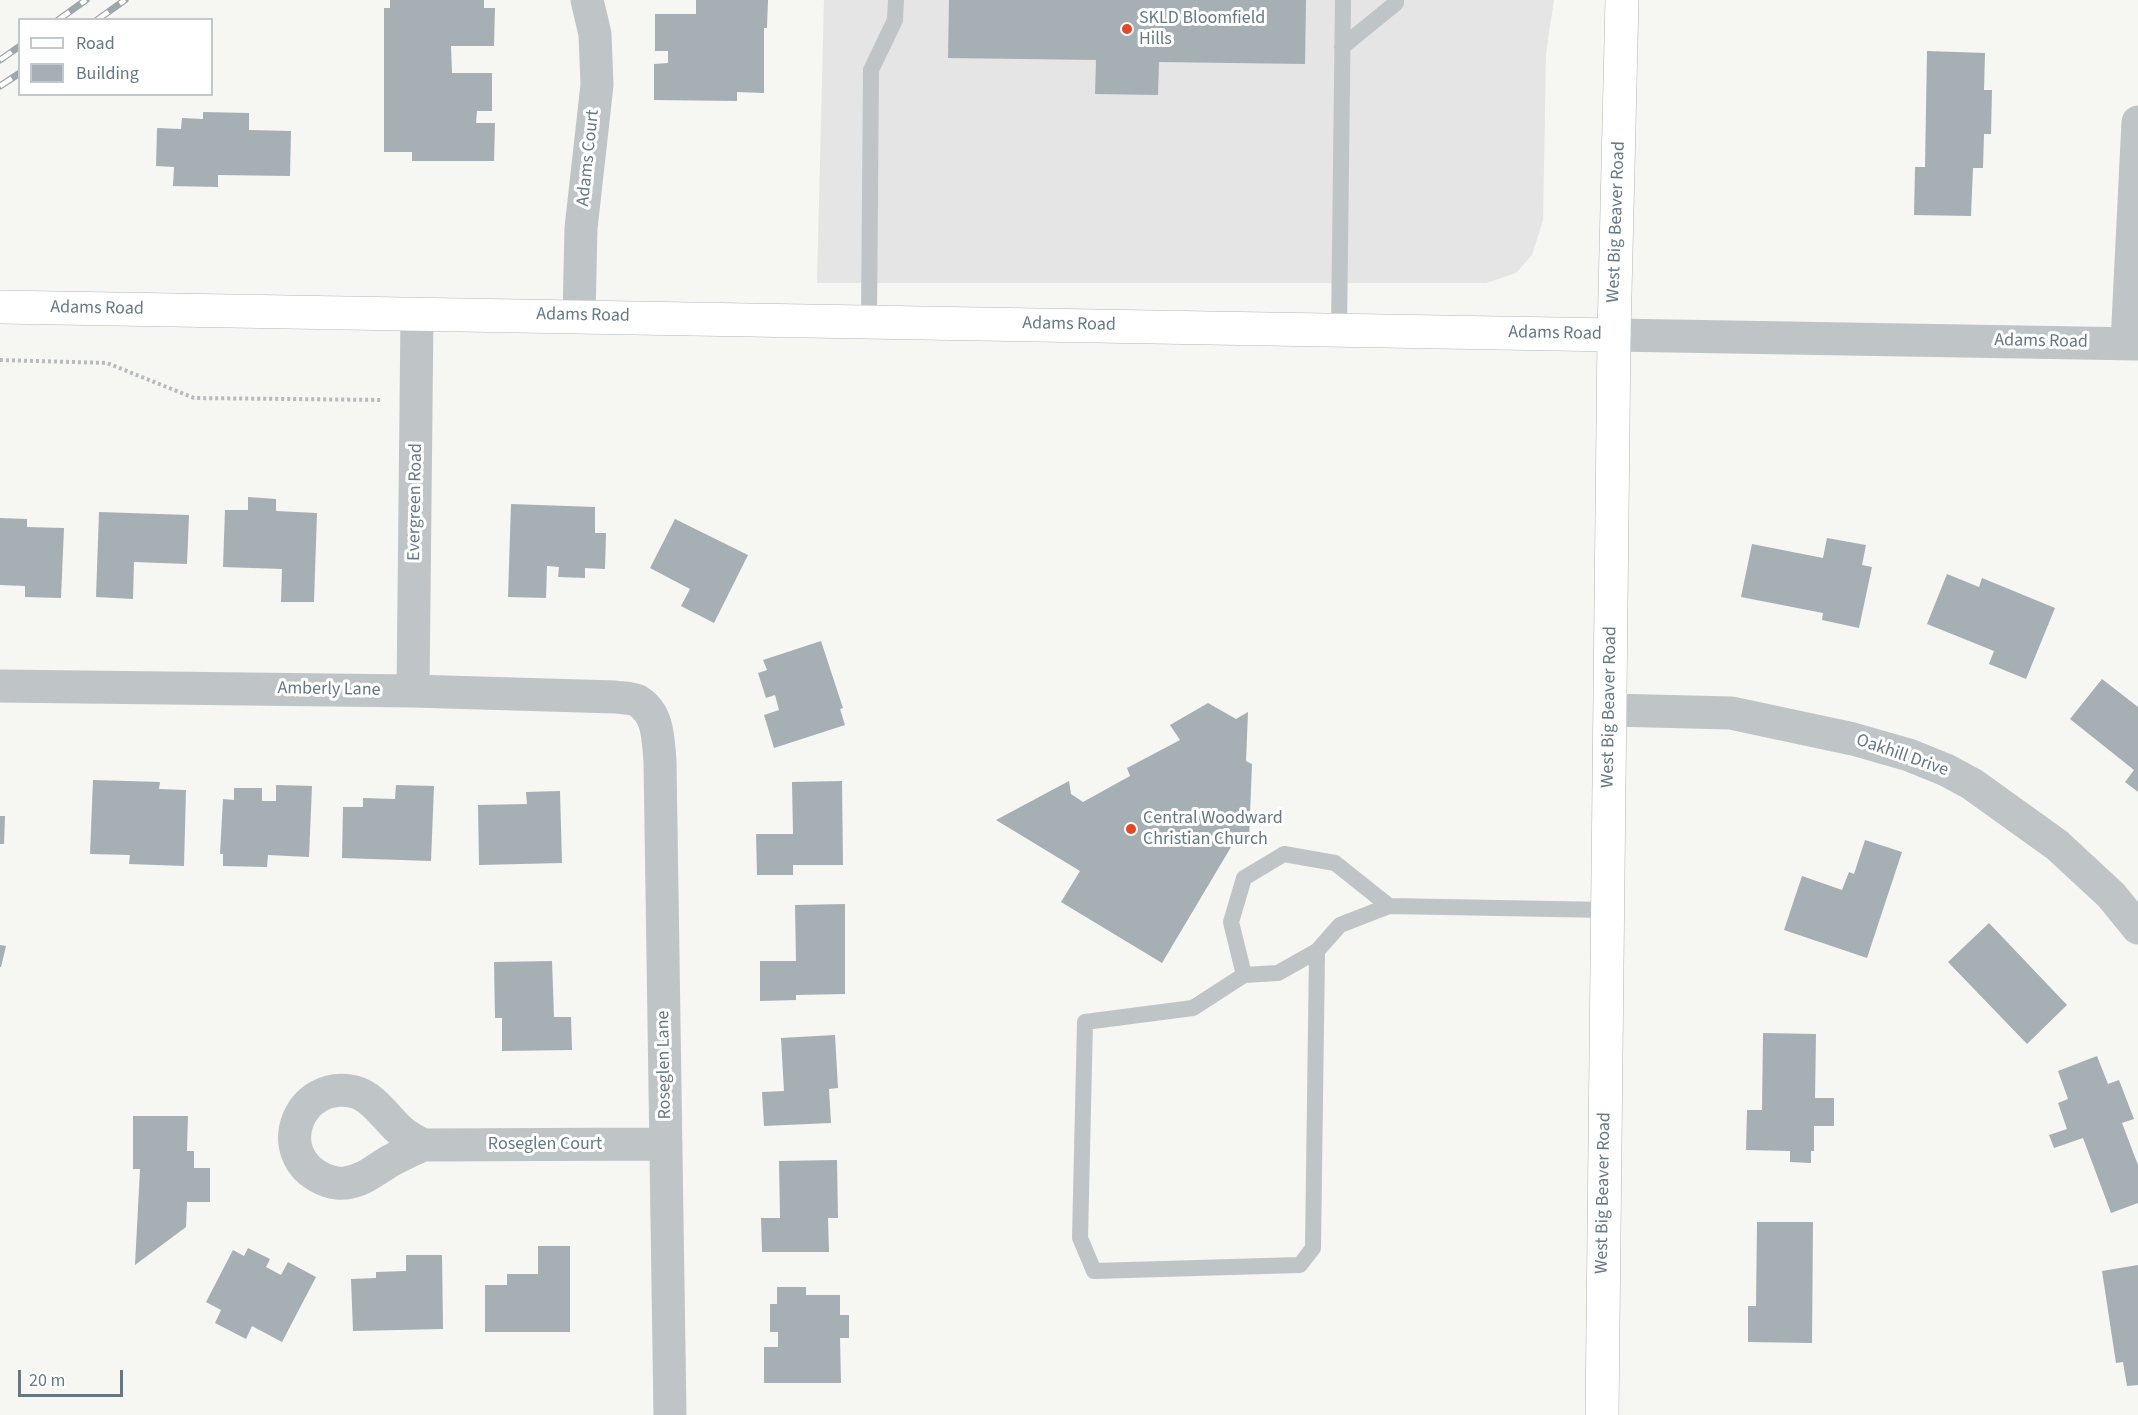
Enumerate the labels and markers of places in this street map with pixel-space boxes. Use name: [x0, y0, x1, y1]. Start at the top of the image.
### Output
place label: SKLD Bloomfield Hills: [1139, 8, 1265, 50]
marker: SKLD Bloomfield Hills: [1120, 22, 1134, 36]
place label: Central Woodward Christian Church: [1143, 808, 1283, 850]
marker: Central Woodward Christian Church: [1124, 822, 1138, 836]

